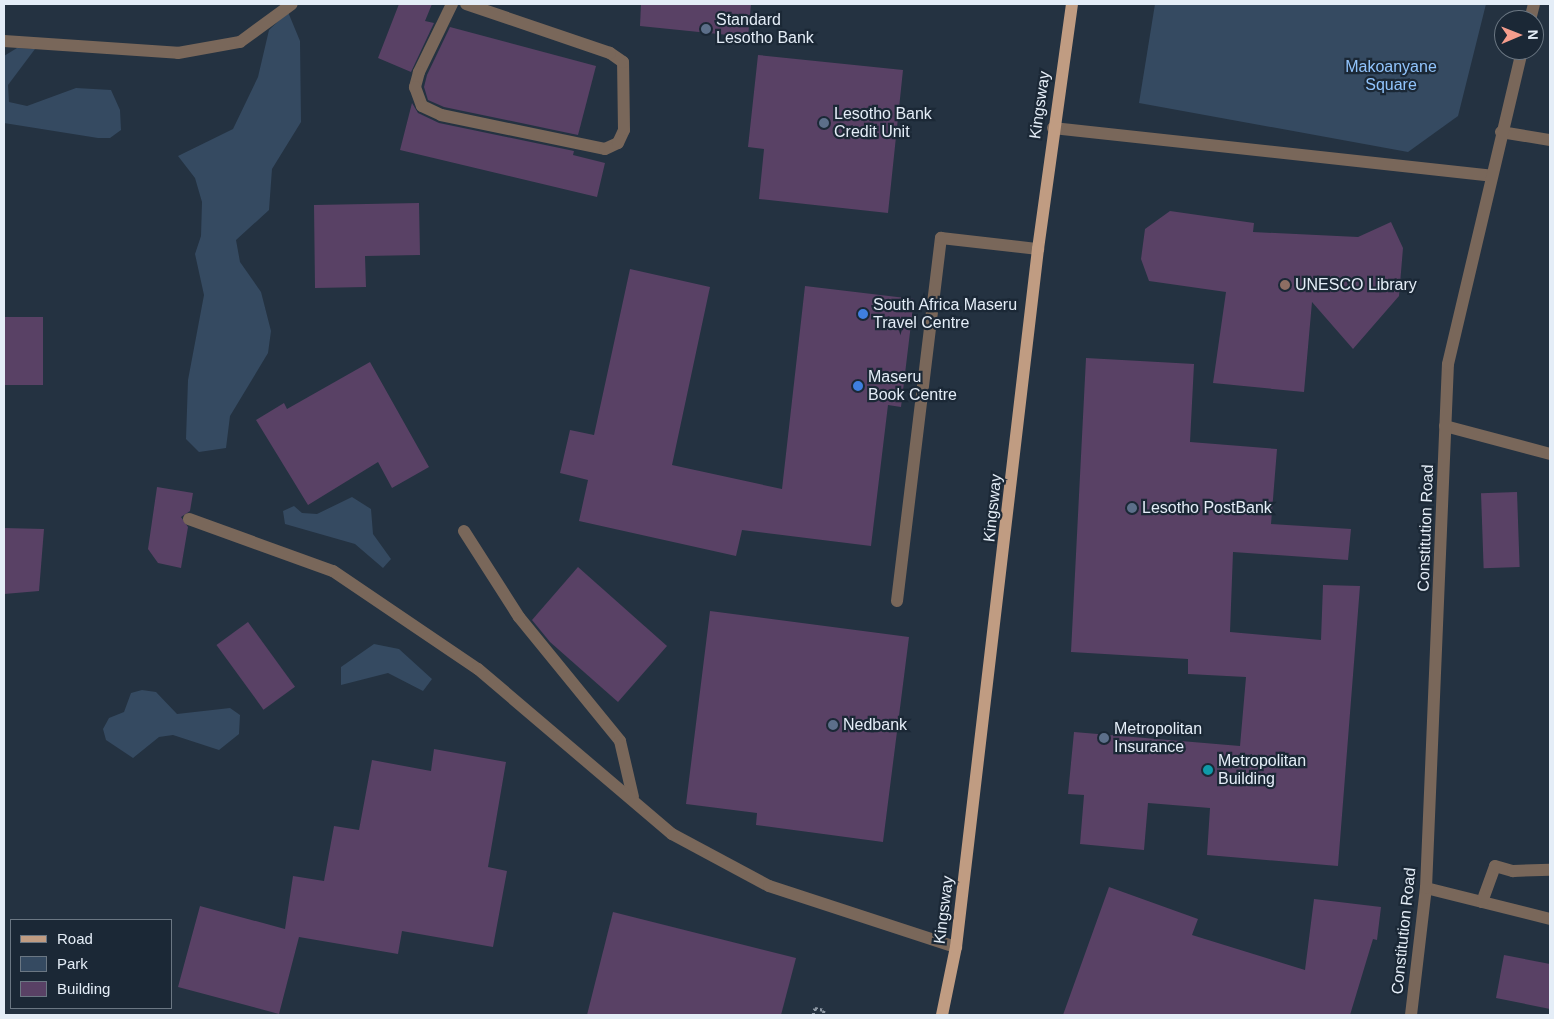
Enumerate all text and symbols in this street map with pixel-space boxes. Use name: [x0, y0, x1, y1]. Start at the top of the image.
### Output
place label: Standard Lesotho Bank: [716, 10, 814, 48]
north arrow: [1494, 10, 1544, 60]
marker: Standard Lesotho Bank: [700, 23, 712, 35]
text: N: [1525, 30, 1541, 40]
park label: Makoanyane Square: [1345, 57, 1437, 95]
street label: Kingsway: [1026, 70, 1054, 140]
place label: Lesotho Bank Credit Unit: [834, 104, 932, 142]
marker: Lesotho Bank Credit Unit: [818, 117, 830, 129]
place label: UNESCO Library: [1295, 275, 1417, 295]
marker: UNESCO Library: [1279, 279, 1291, 291]
place label: South Africa Maseru Travel Centre: [873, 295, 1018, 333]
marker: South Africa Maseru Travel Centre: [857, 308, 869, 320]
place label: Maseru Book Centre: [868, 367, 957, 405]
marker: Maseru Book Centre: [852, 380, 864, 392]
street label: Constitution Road: [1414, 464, 1438, 592]
street label: Kingsway: [980, 473, 1006, 543]
place label: Lesotho PostBank: [1142, 498, 1272, 518]
marker: Lesotho PostBank: [1126, 502, 1138, 514]
place label: Nedbank: [843, 715, 907, 735]
marker: Nedbank: [827, 719, 839, 731]
place label: Metropolitan Insurance: [1114, 719, 1202, 757]
marker: Metropolitan Insurance: [1098, 732, 1110, 744]
place label: Metropolitan Building: [1218, 751, 1306, 789]
marker: Metropolitan Building: [1202, 764, 1214, 776]
street label: Constitution Road: [1388, 867, 1420, 995]
street label: Kingsway: [930, 875, 958, 945]
legend: [10, 919, 172, 1009]
text: Road: [57, 930, 93, 947]
text: Park: [57, 955, 88, 972]
text: Building: [57, 980, 110, 997]

